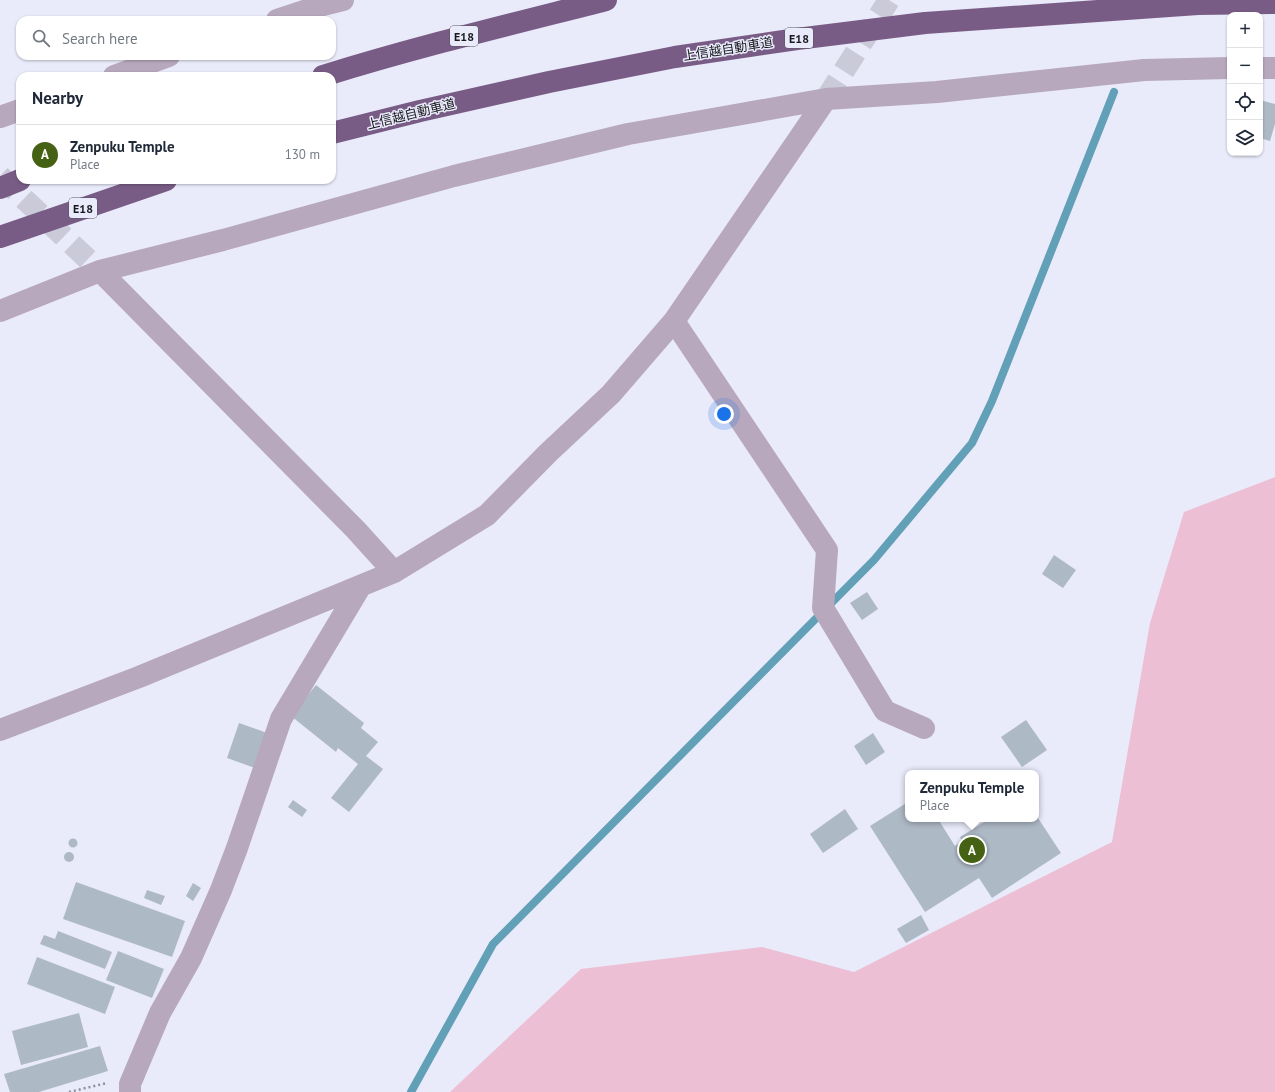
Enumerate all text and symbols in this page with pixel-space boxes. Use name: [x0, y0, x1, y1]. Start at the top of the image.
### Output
map controls: [1227, 12, 1263, 156]
button: +: [1227, 12, 1263, 48]
search box: [16, 16, 336, 60]
road number: E18: [450, 26, 478, 46]
icon: search: [30, 27, 52, 49]
road number: E18: [785, 28, 813, 48]
text: Search here: [62, 29, 138, 48]
street label: 上信越自動車道: [682, 33, 774, 65]
button: −: [1227, 48, 1263, 84]
button: locate: [1227, 84, 1263, 120]
text: Nearby: [32, 87, 83, 109]
street label: 上信越自動車道: [365, 95, 457, 133]
button: layers: [1227, 120, 1263, 156]
text: Zenpuku Temple: [70, 137, 175, 156]
text: A: [41, 146, 49, 163]
text: 130 m: [285, 146, 320, 163]
text: Place: [70, 156, 100, 173]
road number: E18: [69, 198, 97, 218]
your location: [714, 404, 734, 424]
popup: [905, 770, 1039, 822]
text: Zenpuku Temple: [920, 778, 1024, 797]
text: Place: [920, 797, 949, 814]
pin: A: [959, 835, 985, 865]

